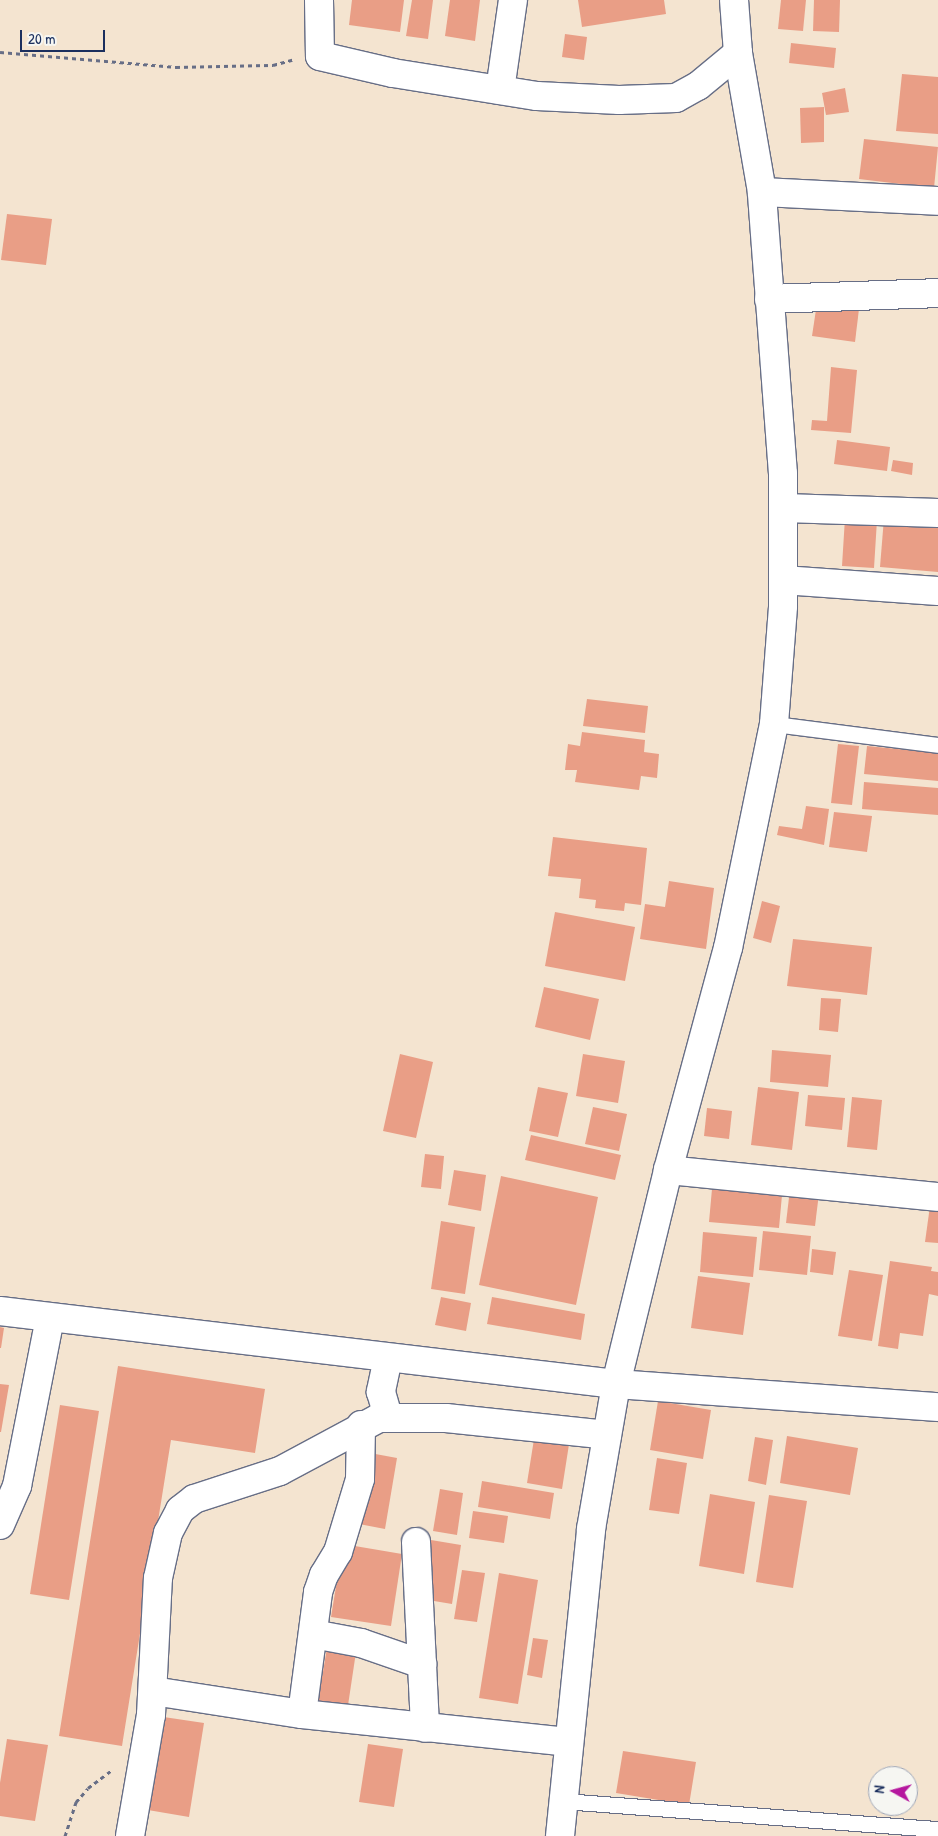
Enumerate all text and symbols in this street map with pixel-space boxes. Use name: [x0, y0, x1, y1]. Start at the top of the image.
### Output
scale bar: [22, 20, 108, 52]
text: 20 m: [28, 28, 55, 49]
north arrow: [868, 1766, 918, 1816]
text: N: [869, 1784, 888, 1794]

